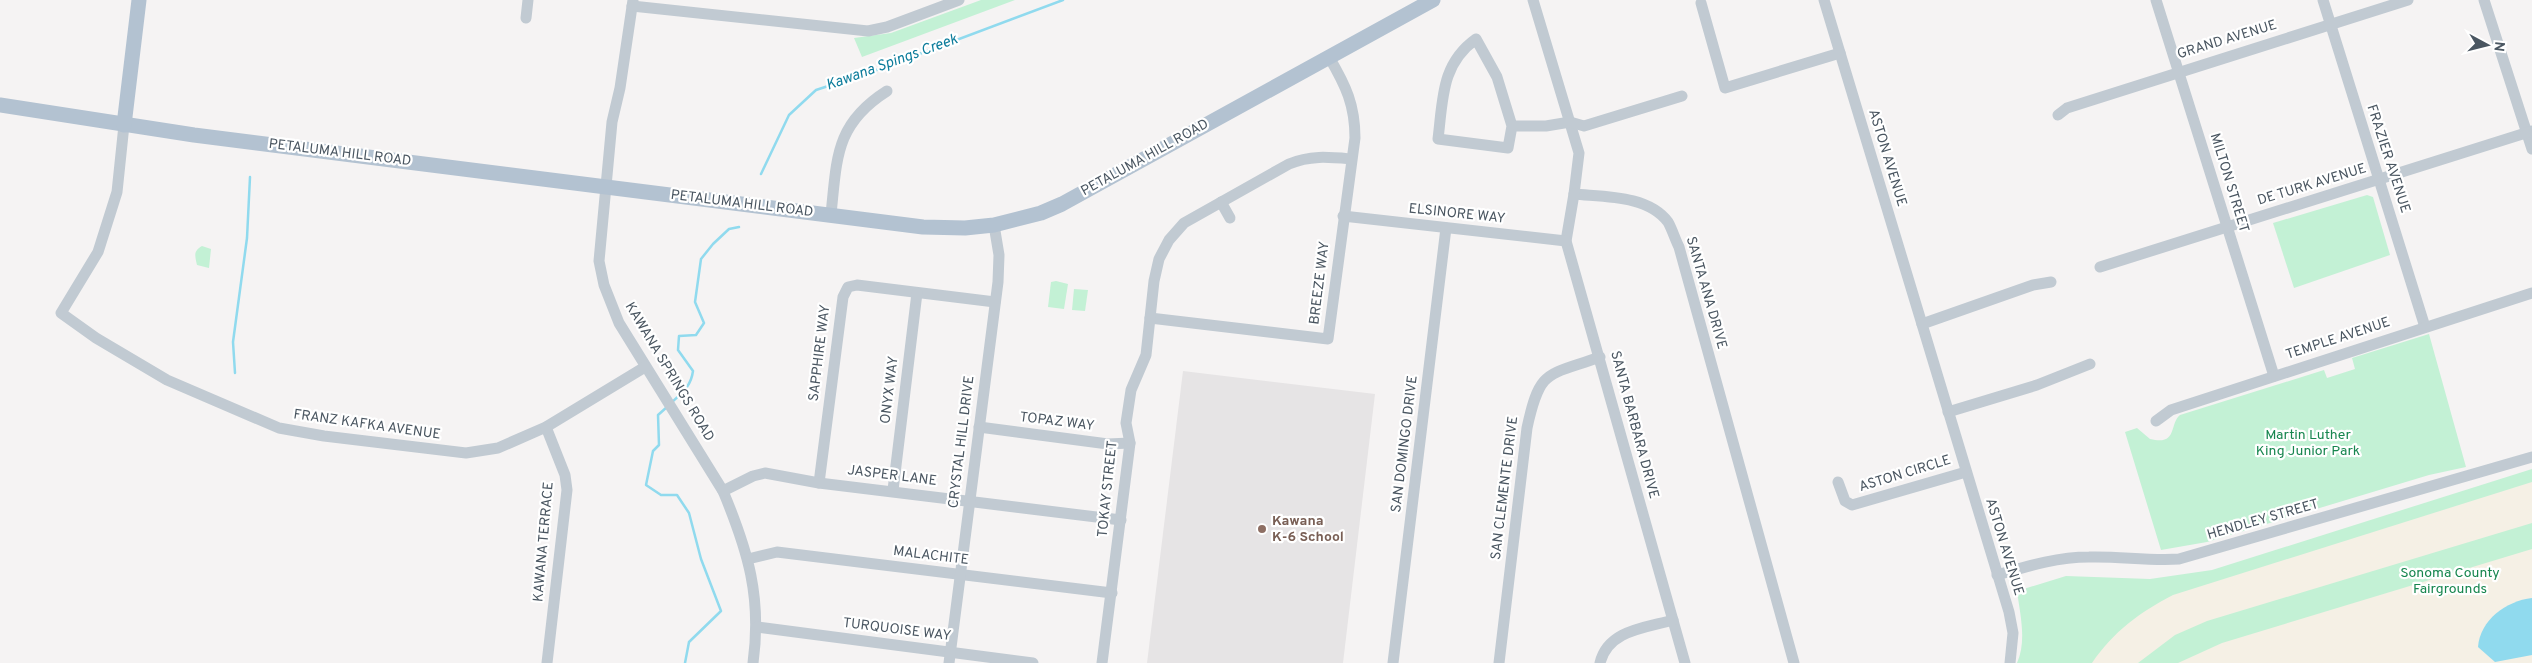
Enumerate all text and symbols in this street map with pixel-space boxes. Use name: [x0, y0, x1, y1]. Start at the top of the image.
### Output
street label: GRAND AVENUE: [2175, 17, 2279, 63]
north arrow: [2462, 20, 2512, 70]
water label: Kawana Spings Creek: [824, 30, 961, 96]
text: N: [2489, 40, 2507, 52]
street label: FRAZIER AVENUE: [2362, 103, 2414, 215]
street label: ASTON AVENUE: [1864, 107, 1910, 209]
street label: PETALUMA HILL ROAD: [1078, 116, 1212, 200]
street label: MILTON STREET: [2206, 131, 2252, 235]
street label: PETALUMA HILL ROAD: [268, 136, 412, 170]
street label: DE TURK AVENUE: [2255, 160, 2369, 210]
street label: PETALUMA HILL ROAD: [670, 187, 814, 221]
street label: ELSINORE WAY: [1408, 200, 1506, 228]
street label: SANTA ANA DRIVE: [1682, 235, 1730, 351]
street label: BREEZE WAY: [1306, 240, 1334, 326]
street label: KAWANA SPRINGS ROAD: [621, 299, 717, 445]
street label: SAPPHIRE WAY: [806, 304, 834, 402]
street label: TEMPLE AVENUE: [2284, 314, 2392, 364]
street label: SANTA BARBARA DRIVE: [1606, 349, 1662, 501]
street label: ONYX WAY: [877, 355, 903, 425]
street label: SAN DOMINGO DRIVE: [1388, 374, 1422, 514]
street label: CRYSTAL HILL DRIVE: [945, 375, 979, 509]
street label: FRANZ KAFKA AVENUE: [292, 406, 442, 444]
street label: TOPAZ WAY: [1019, 409, 1095, 435]
street label: SAN CLEMENTE DRIVE: [1488, 415, 1522, 561]
park label: Martin Luther King Junior Park: [2256, 427, 2360, 460]
street label: TOKAY STREET: [1094, 440, 1122, 538]
street label: ASTON CIRCLE: [1857, 452, 1953, 496]
street label: JASPER LANE: [846, 462, 938, 490]
street label: KAWANA TERRACE: [530, 481, 558, 603]
street label: ASTON AVENUE: [1981, 496, 2027, 598]
street label: HENDLEY STREET: [2205, 496, 2321, 544]
place label: Kawana K-6 School: [1272, 513, 1344, 546]
marker: Kawana K-6 School: [1256, 523, 1268, 535]
street label: MALACHITE: [892, 543, 970, 569]
park label: Sonoma County Fairgrounds: [2400, 565, 2500, 598]
street label: TURQUOISE WAY: [842, 615, 952, 645]

